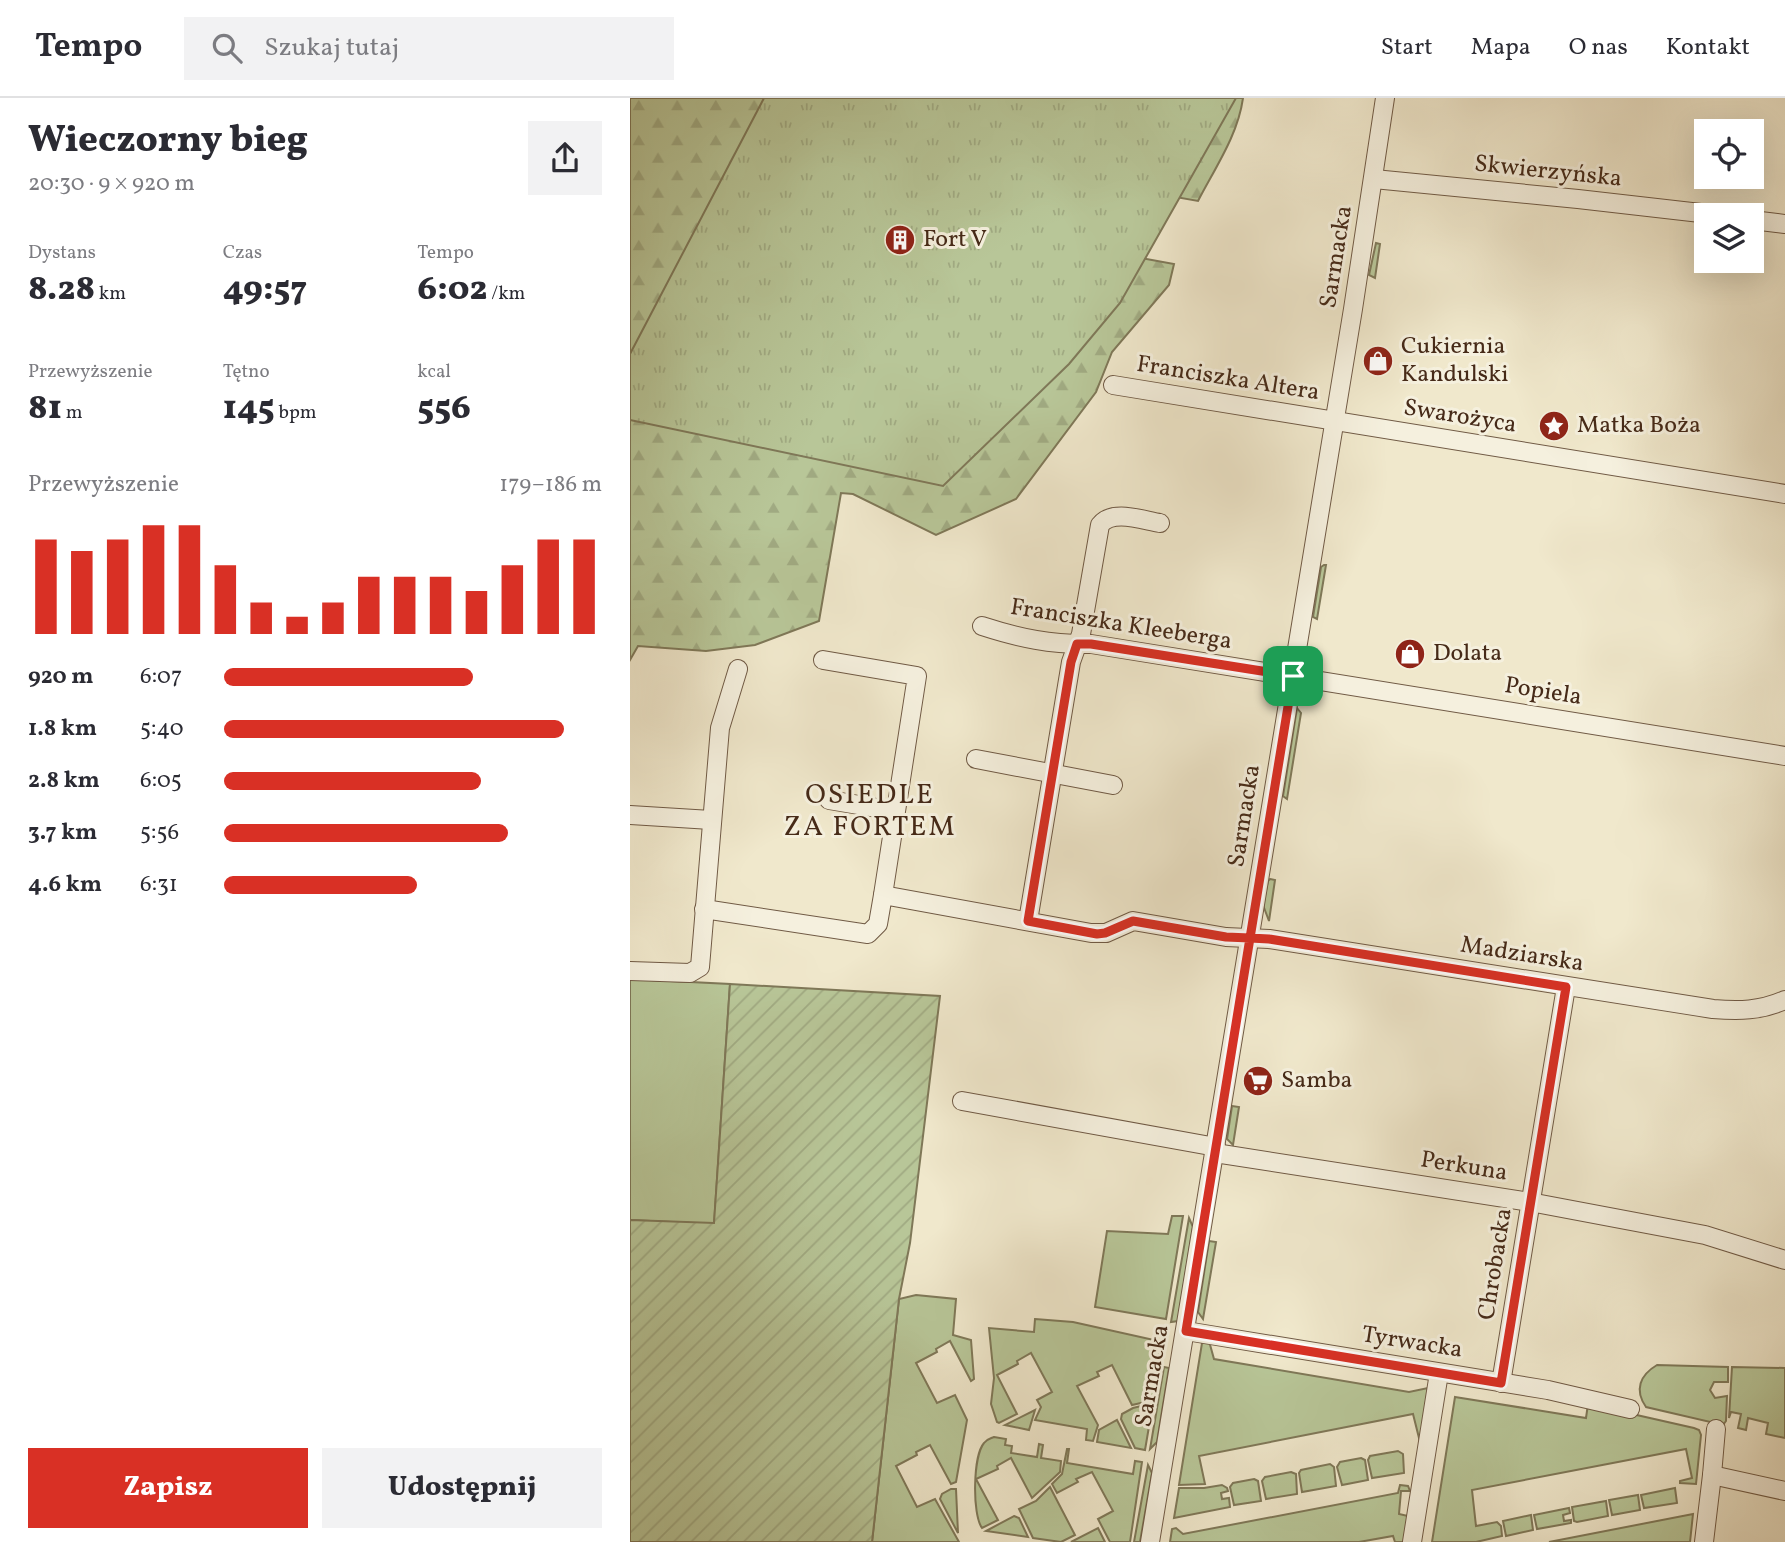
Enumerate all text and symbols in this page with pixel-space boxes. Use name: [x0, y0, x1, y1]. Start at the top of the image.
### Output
search box: [184, 17, 674, 80]
text: Tempo: [35, 25, 142, 71]
icon: search: [208, 29, 246, 67]
text: Szukaj tutaj: [264, 30, 399, 66]
text: Start: [1381, 31, 1433, 65]
text: Mapa: [1471, 31, 1531, 65]
text: O nas: [1569, 31, 1628, 65]
text: Kontakt: [1666, 31, 1750, 65]
text: Wieczorny bieg: [28, 115, 308, 168]
map controls: [1694, 119, 1764, 273]
button: locate: [1694, 119, 1764, 189]
button: share: [528, 121, 602, 195]
street label: Skwierzyńska: [1473, 147, 1623, 197]
text: 20:30 · 9 × 920 m: [28, 168, 195, 200]
street label: Sarmacka: [1312, 203, 1362, 311]
button: layers: [1694, 203, 1764, 273]
building icon: Fort V: [883, 223, 917, 257]
place label: Fort V: [923, 223, 987, 257]
text: Dystans: [28, 240, 96, 266]
text: Czas: [223, 240, 262, 266]
text: Tempo: [417, 240, 474, 266]
text: 8.28: [28, 266, 95, 314]
text: 49:57: [223, 266, 307, 314]
text: 6:02: [417, 266, 488, 314]
text: km: [95, 281, 126, 307]
text: /km: [488, 281, 525, 307]
place label: Cukiernia Kandulski: [1401, 330, 1508, 392]
shop icon: Cukiernia Kandulski: [1361, 344, 1395, 378]
street label: Franciszka Altera: [1134, 348, 1322, 410]
text: Przewyższenie: [28, 359, 153, 385]
text: Tętno: [223, 359, 270, 385]
text: kcal: [417, 359, 451, 385]
text: 81: [28, 385, 62, 433]
text: 145: [223, 385, 275, 433]
text: 556: [417, 385, 471, 433]
street label: Swarożyca: [1401, 391, 1519, 443]
text: m: [62, 400, 83, 426]
text: bpm: [275, 400, 317, 426]
place icon: Matka Boża: [1537, 409, 1571, 443]
place label: Matka Boża: [1577, 409, 1701, 443]
text: Przewyższenie: [28, 469, 179, 501]
text: 179–186 m: [499, 469, 602, 501]
street label: Franciszka Kleeberga: [1008, 591, 1234, 659]
shop icon: Dolata: [1393, 637, 1427, 671]
place label: Dolata: [1433, 637, 1502, 671]
pin: [1263, 646, 1323, 706]
icon: arrive: [1274, 657, 1312, 695]
text: 920 m: [28, 661, 94, 693]
text: 6:07: [140, 661, 182, 693]
street label: Popiela: [1502, 669, 1584, 715]
text: 1.8 km: [28, 713, 97, 745]
text: 5:40: [140, 713, 184, 745]
street label: Sarmacka: [1220, 762, 1270, 870]
text: 2.8 km: [28, 765, 100, 797]
text: 6:05: [140, 765, 182, 797]
district label: OSIEDLE ZA FORTEM: [784, 776, 956, 847]
text: 3.7 km: [28, 817, 97, 849]
text: 5:56: [140, 817, 179, 849]
text: 4.6 km: [28, 869, 102, 901]
text: 6:31: [140, 869, 178, 901]
street label: Madziarska: [1458, 928, 1586, 982]
supermarket icon: Samba: [1241, 1064, 1275, 1098]
place label: Samba: [1281, 1064, 1353, 1098]
street label: Perkuna: [1418, 1143, 1510, 1191]
street label: Chrobacka: [1470, 1206, 1522, 1322]
street label: Tyrwacka: [1359, 1318, 1465, 1368]
street label: Sarmacka: [1127, 1322, 1179, 1430]
button: Zapisz: [28, 1448, 308, 1528]
button: Udostępnij: [322, 1448, 602, 1528]

